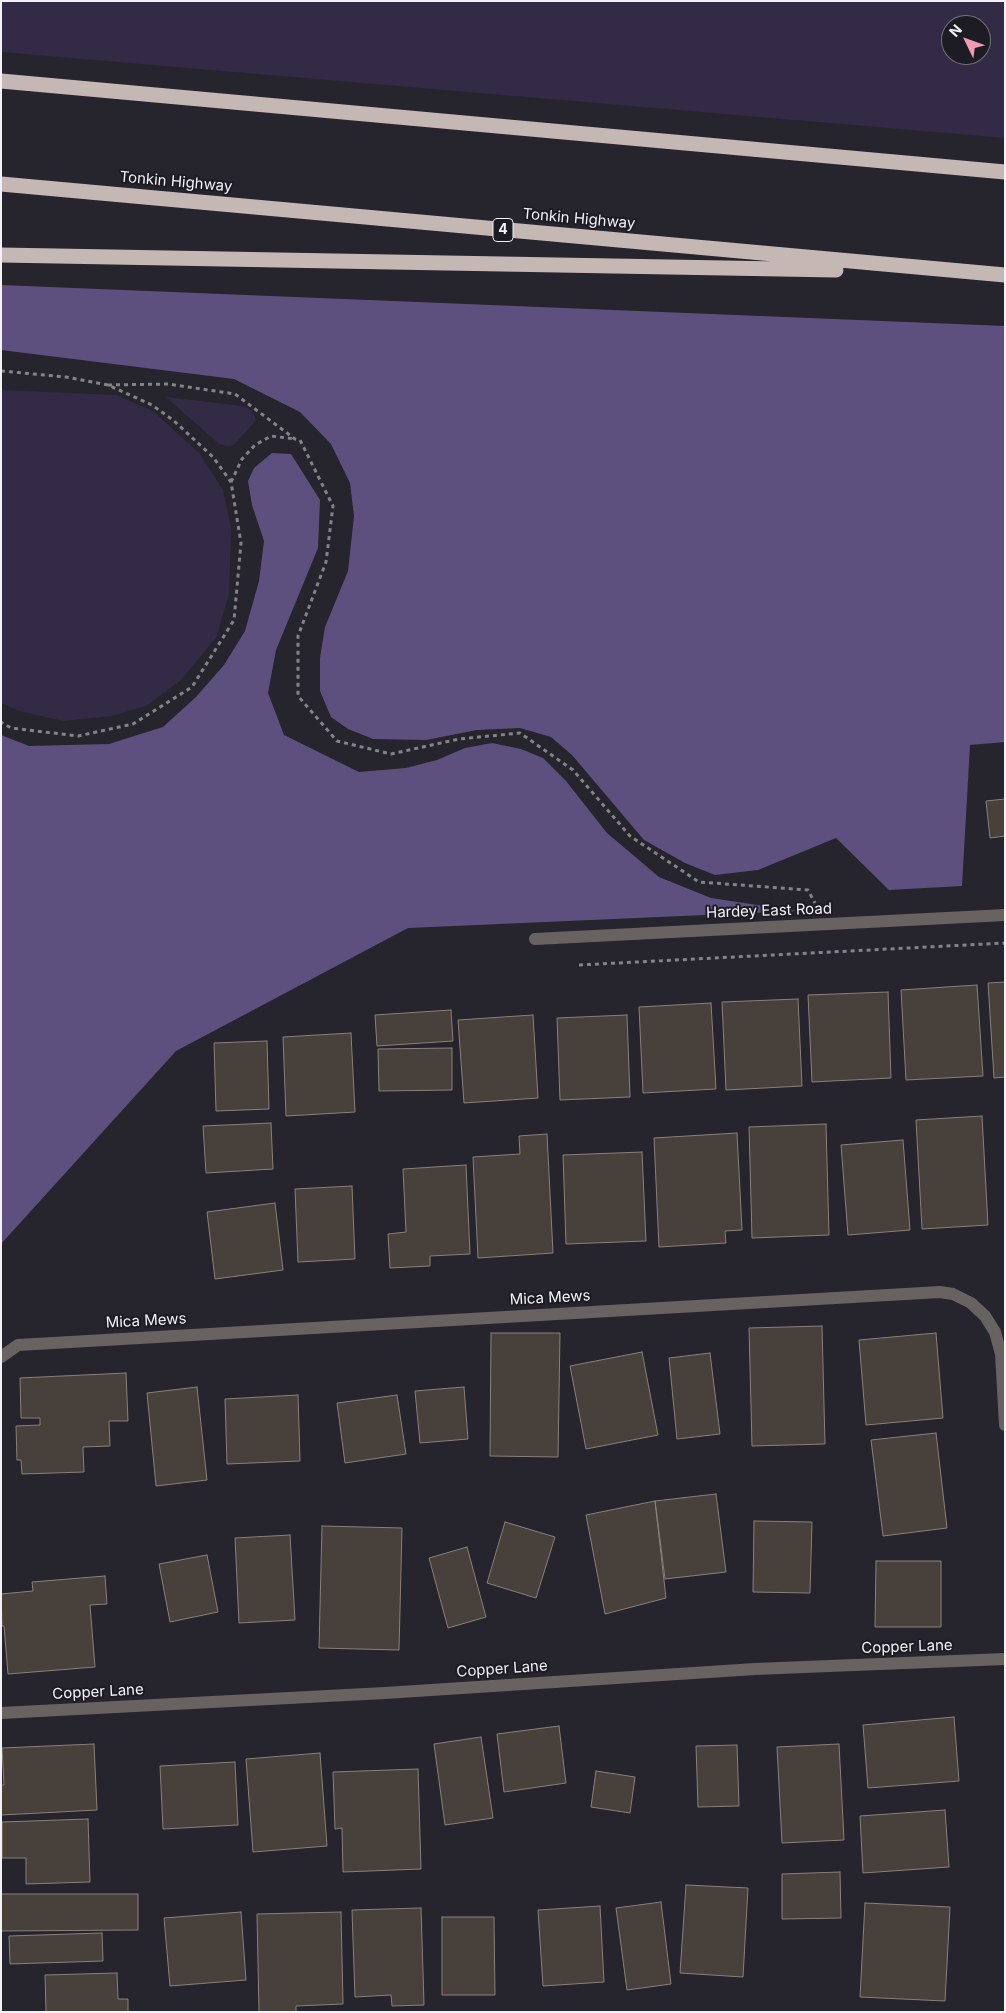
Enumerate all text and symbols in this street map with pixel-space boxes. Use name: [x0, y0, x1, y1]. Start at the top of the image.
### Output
north arrow: [941, 15, 991, 65]
text: N: [945, 21, 965, 40]
street label: Tonkin Highway: [119, 168, 233, 196]
street label: Tonkin Highway: [522, 205, 636, 233]
road number: 4: [493, 218, 513, 242]
street label: Hardey East Road: [706, 900, 832, 922]
street label: Mica Mews: [509, 1287, 591, 1309]
street label: Mica Mews: [105, 1310, 187, 1332]
street label: Copper Lane: [861, 1636, 953, 1658]
street label: Copper Lane: [456, 1657, 548, 1681]
street label: Copper Lane: [52, 1681, 144, 1703]

